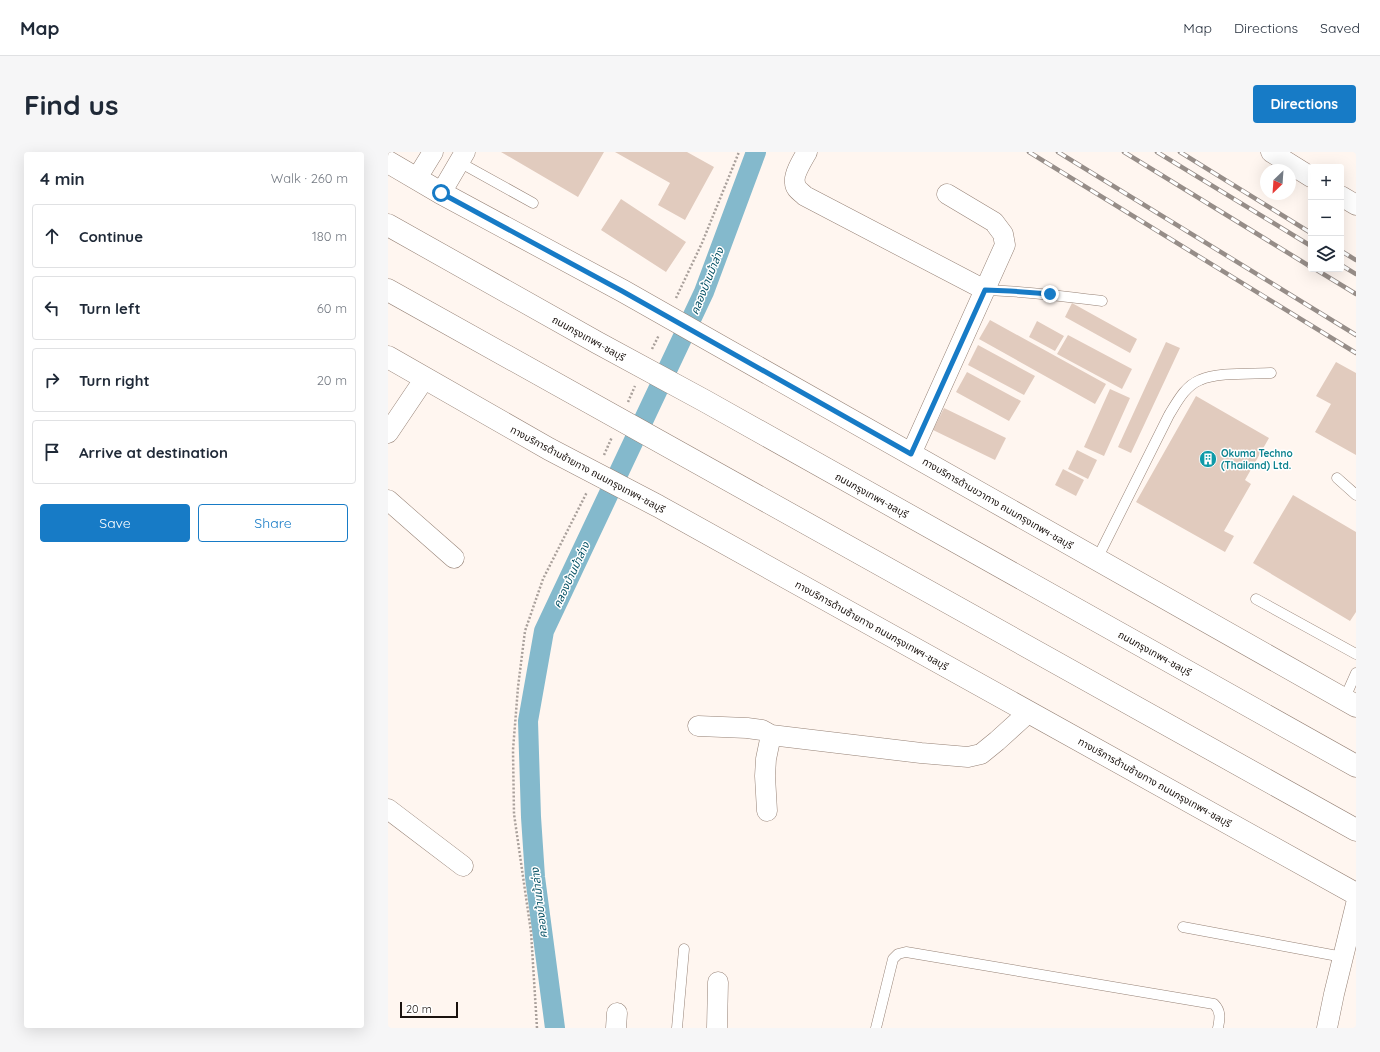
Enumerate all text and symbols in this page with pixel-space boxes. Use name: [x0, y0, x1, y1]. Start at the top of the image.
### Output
text: Map: [20, 16, 59, 40]
text: Map: [1183, 19, 1212, 37]
text: Directions: [1234, 19, 1298, 37]
text: Saved: [1320, 19, 1360, 37]
button: Directions: [1253, 85, 1356, 123]
text: Find us: [24, 87, 118, 122]
north arrow: [1260, 164, 1296, 200]
map controls: [1308, 164, 1344, 272]
button: +: [1308, 164, 1344, 200]
text: 4 min: [40, 168, 85, 189]
text: Walk · 260 m: [271, 170, 348, 186]
route start: [432, 184, 450, 202]
button: −: [1308, 200, 1344, 236]
icon: ahead: [41, 225, 63, 247]
text: Continue: [79, 227, 143, 246]
text: 180 m: [312, 228, 347, 244]
button: layers: [1308, 236, 1344, 272]
water label: คลองบ้านม้าล่าง: [687, 244, 727, 317]
route end: [1041, 285, 1059, 303]
icon: left: [41, 297, 63, 319]
text: Turn left: [79, 299, 141, 318]
text: 60 m: [317, 300, 347, 316]
street label: ถนนกรุงเทพฯ-ชลบุรี: [550, 313, 628, 364]
icon: right: [41, 369, 63, 391]
text: Turn right: [79, 371, 150, 390]
text: 20 m: [317, 372, 347, 388]
street label: ทางบริการด้านซ้ายทาง ถนนกรุงเทพฯ-ชลบุรี: [508, 423, 668, 516]
icon: arrive: [41, 441, 63, 463]
text: Arrive at destination: [79, 443, 228, 462]
place label: Okuma Techno (Thailand) Ltd.: [1221, 447, 1293, 472]
building icon: Okuma Techno (Thailand) Ltd.: [1198, 449, 1218, 469]
street label: ทางบริการด้านขวาทาง ถนนกรุงเทพฯ-ชลบุรี: [920, 455, 1076, 552]
street label: ถนนกรุงเทพฯ-ชลบุรี: [833, 470, 911, 521]
button: Save: [40, 504, 190, 542]
button: Share: [198, 504, 348, 542]
water label: คลองบ้านม้าล่าง: [550, 539, 593, 610]
street label: ทางบริการด้านซ้ายทาง ถนนกรุงเทพฯ-ชลบุรี: [793, 578, 951, 673]
street label: ถนนกรุงเทพฯ-ชลบุรี: [1116, 628, 1194, 679]
street label: ทางบริการด้านซ้ายทาง ถนนกรุงเทพฯ-ชลบุรี: [1076, 735, 1234, 830]
water label: คลองบ้านม้าล่าง: [528, 866, 550, 939]
scale bar: [400, 1000, 458, 1019]
text: 20 m: [406, 1002, 432, 1016]

